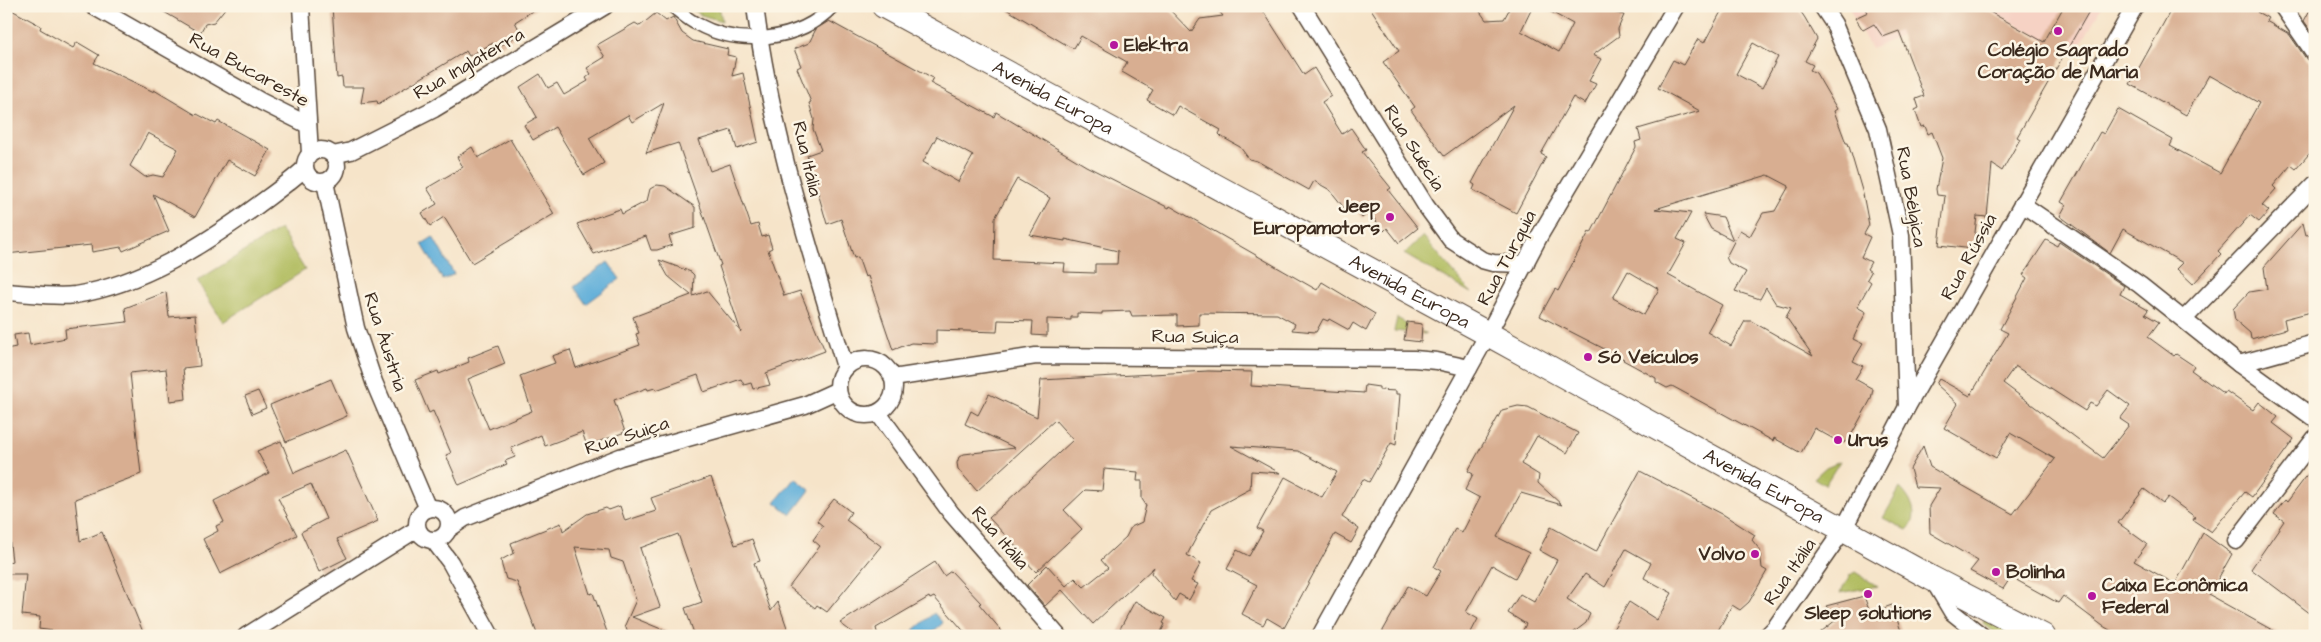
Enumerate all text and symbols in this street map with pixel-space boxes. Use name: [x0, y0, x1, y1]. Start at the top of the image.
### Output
street label: Rua Inglaterra: [409, 21, 530, 108]
marker: Colégio Sagrado Coração de Maria: [2052, 25, 2064, 37]
street label: Rua Bucareste: [184, 26, 314, 114]
place label: Elektra: [1124, 32, 1188, 59]
place label: Colégio Sagrado Coração de Maria: [1978, 37, 2138, 86]
marker: Elektra: [1108, 39, 1120, 51]
street label: Avenida Europa: [987, 54, 1118, 142]
street label: Rua Suécia: [1377, 100, 1451, 197]
street label: Rua Itália: [785, 119, 829, 199]
street label: Rua Bélgica: [1888, 145, 1933, 250]
place label: Jeep Europamotors: [1254, 193, 1380, 242]
street label: Rua Turquia: [1471, 205, 1544, 310]
street label: Rua Rússia: [1934, 208, 2004, 305]
marker: Jeep Europamotors: [1384, 211, 1396, 223]
street label: Avenida Europa: [1344, 248, 1475, 335]
street label: Rua Áustria: [356, 289, 414, 395]
street label: Rua Suiça: [1151, 323, 1239, 351]
place label: Só Veículos: [1597, 344, 1699, 371]
marker: Só Veículos: [1582, 351, 1594, 363]
street label: Rua Suiça: [582, 410, 673, 462]
place label: Urus: [1848, 427, 1889, 454]
marker: Urus: [1832, 434, 1844, 446]
street label: Avenida Europa: [1698, 442, 1829, 530]
street label: Rua Itália: [965, 500, 1035, 576]
street label: Rua Itália: [1757, 533, 1823, 611]
place label: Volvo: [1698, 541, 1745, 568]
marker: Volvo: [1749, 548, 1761, 560]
place label: Bolinha: [2006, 559, 2065, 586]
marker: Bolinha: [1990, 566, 2002, 578]
place label: Caixa Econômica Federal: [2102, 572, 2248, 621]
marker: Sleep solutions: [1862, 588, 1874, 600]
marker: Caixa Econômica Federal: [2086, 590, 2098, 602]
place label: Sleep solutions: [1803, 600, 1932, 627]

